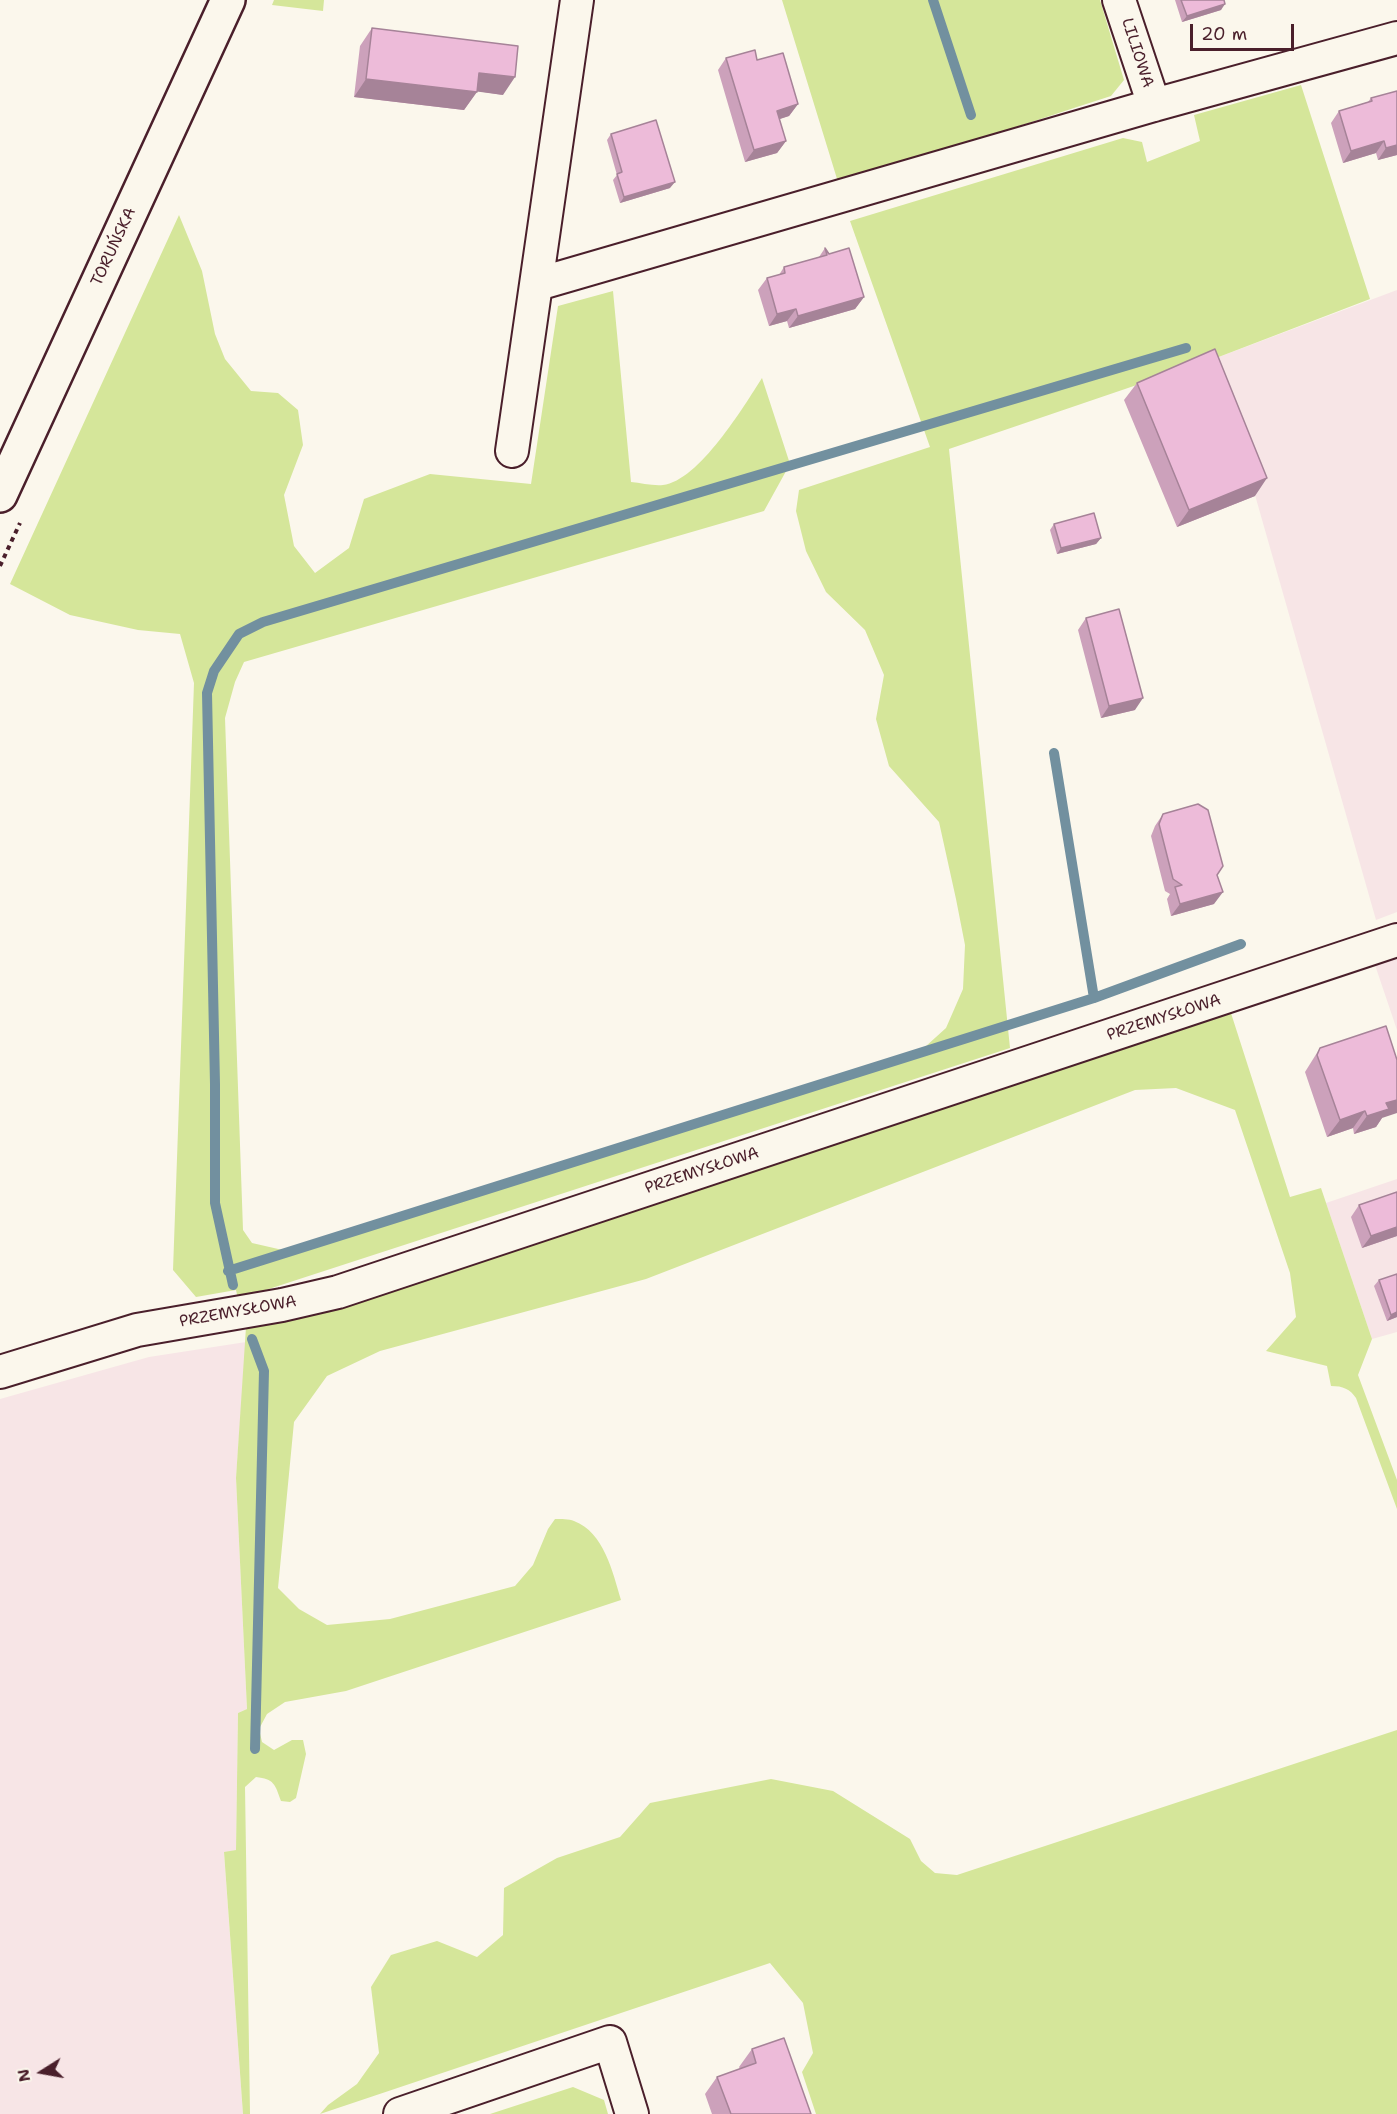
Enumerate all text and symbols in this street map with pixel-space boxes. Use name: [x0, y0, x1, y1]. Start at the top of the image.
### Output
scale bar: [1193, 12, 1296, 50]
street label: LILIOWA: [1117, 16, 1157, 90]
text: 20 m: [1201, 22, 1247, 46]
street label: TORUŃSKA: [87, 205, 141, 289]
street label: PRZEMYSŁOWA: [1104, 990, 1224, 1046]
street label: PRZEMYSŁOWA: [642, 1143, 762, 1199]
street label: PRZEMYSŁOWA: [178, 1292, 298, 1332]
north arrow: [12, 2042, 72, 2102]
text: N: [12, 2067, 35, 2084]

